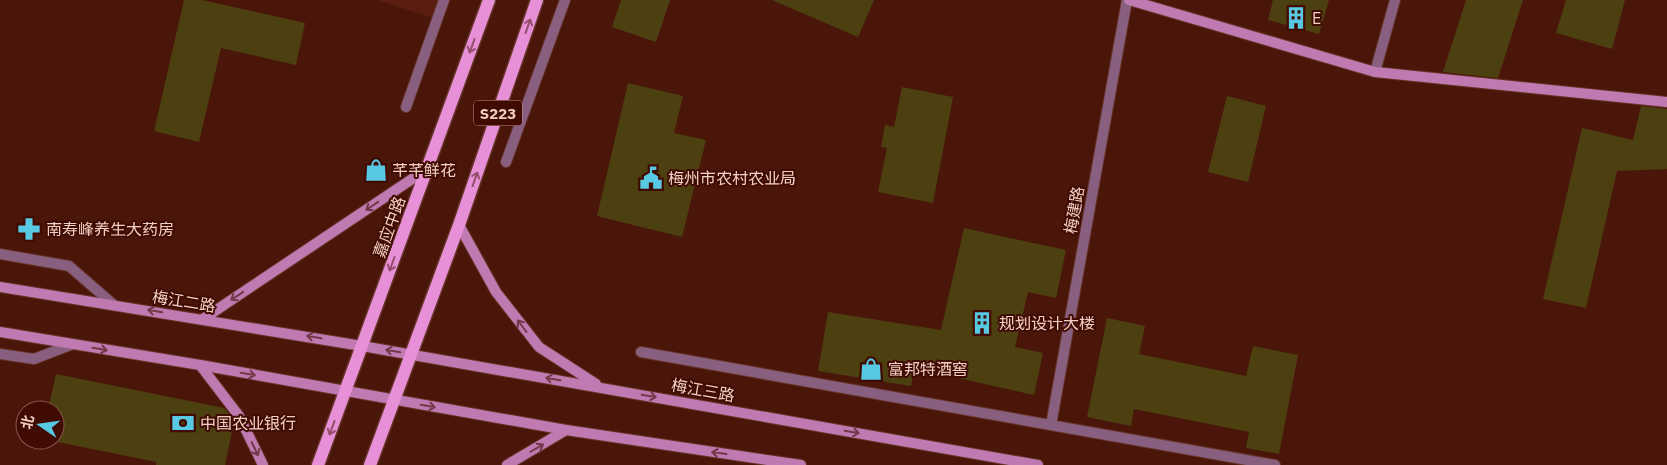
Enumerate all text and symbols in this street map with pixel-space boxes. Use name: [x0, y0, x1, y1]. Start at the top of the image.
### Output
building icon: E: [1283, 5, 1309, 31]
place label: E: [1312, 8, 1321, 28]
one-way arrow: [524, 18, 533, 34]
one-way arrow: [467, 38, 476, 53]
road number: S223: [474, 100, 522, 126]
shop icon: 芊芊鲜花: [363, 157, 389, 183]
place label: 芊芊鲜花: [392, 160, 456, 180]
public building icon: 梅州市农村农业局: [638, 165, 664, 191]
place label: 梅州市农村农业局: [668, 168, 796, 188]
one-way arrow: [471, 172, 480, 187]
street label: 梅建路: [1060, 185, 1088, 235]
street label: 嘉应中路: [369, 194, 409, 260]
one-way arrow: [366, 201, 380, 211]
pharmacy icon: 南寿峰养生大药房: [16, 216, 42, 242]
place label: 南寿峰养生大药房: [46, 219, 174, 239]
one-way arrow: [387, 256, 396, 271]
street label: 梅江二路: [151, 286, 217, 316]
one-way arrow: [230, 291, 244, 301]
one-way arrow: [148, 306, 164, 316]
building icon: 规划设计大楼: [969, 310, 995, 336]
place label: 规划设计大楼: [999, 313, 1095, 333]
one-way arrow: [517, 320, 528, 333]
one-way arrow: [306, 332, 322, 342]
one-way arrow: [92, 344, 108, 354]
one-way arrow: [386, 346, 402, 356]
shop icon: 富邦特酒窖: [858, 356, 884, 382]
place label: 富邦特酒窖: [888, 359, 968, 379]
one-way arrow: [240, 369, 256, 379]
one-way arrow: [546, 374, 562, 384]
street label: 梅江三路: [670, 375, 736, 405]
one-way arrow: [641, 392, 657, 402]
north arrow: [15, 400, 65, 450]
one-way arrow: [419, 401, 435, 411]
bank icon: 中国农业银行: [170, 410, 196, 436]
text: 北: [17, 413, 38, 431]
place label: 中国农业银行: [200, 413, 296, 433]
one-way arrow: [327, 420, 336, 435]
one-way arrow: [844, 428, 860, 438]
one-way arrow: [251, 441, 260, 456]
one-way arrow: [529, 442, 543, 452]
one-way arrow: [711, 447, 727, 457]

